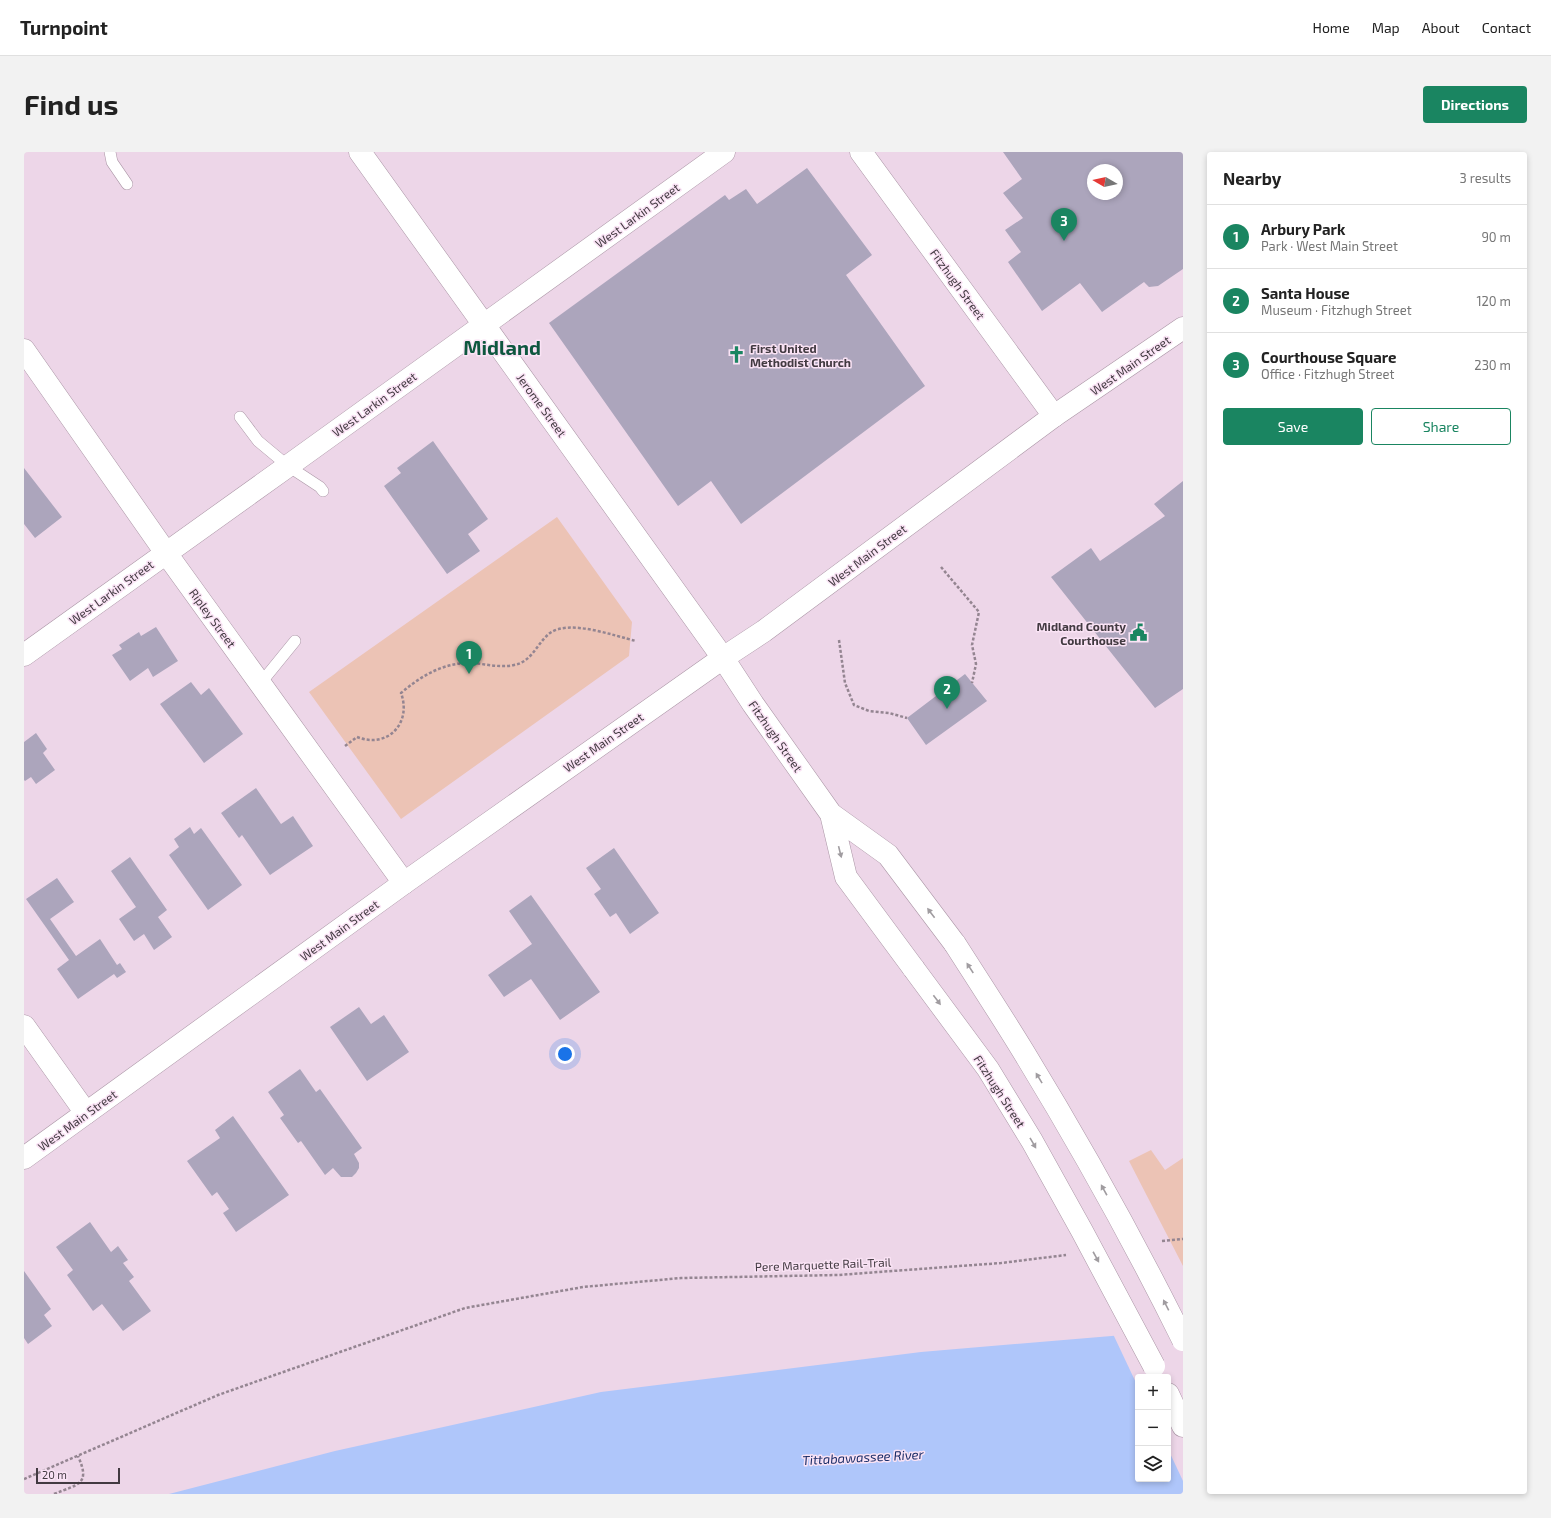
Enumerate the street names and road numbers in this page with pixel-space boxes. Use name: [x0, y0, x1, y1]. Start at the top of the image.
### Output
street label: West Larkin Street: [592, 180, 682, 250]
street label: Fitzhugh Street: [928, 246, 988, 322]
street label: West Main Street: [1087, 332, 1173, 398]
street label: West Larkin Street: [329, 369, 419, 439]
street label: Jerome Street: [514, 371, 570, 440]
street label: West Main Street: [825, 521, 909, 589]
street label: West Larkin Street: [66, 557, 156, 627]
street label: Ripley Street: [187, 586, 239, 651]
street label: Fitzhugh Street: [746, 698, 806, 775]
street label: West Main Street: [560, 709, 646, 775]
street label: West Main Street: [297, 896, 381, 963]
street label: Fitzhugh Street: [971, 1052, 1029, 1130]
street label: West Main Street: [35, 1086, 119, 1153]
street label: Pere Marquette Rail-Trail: [755, 1255, 892, 1273]

